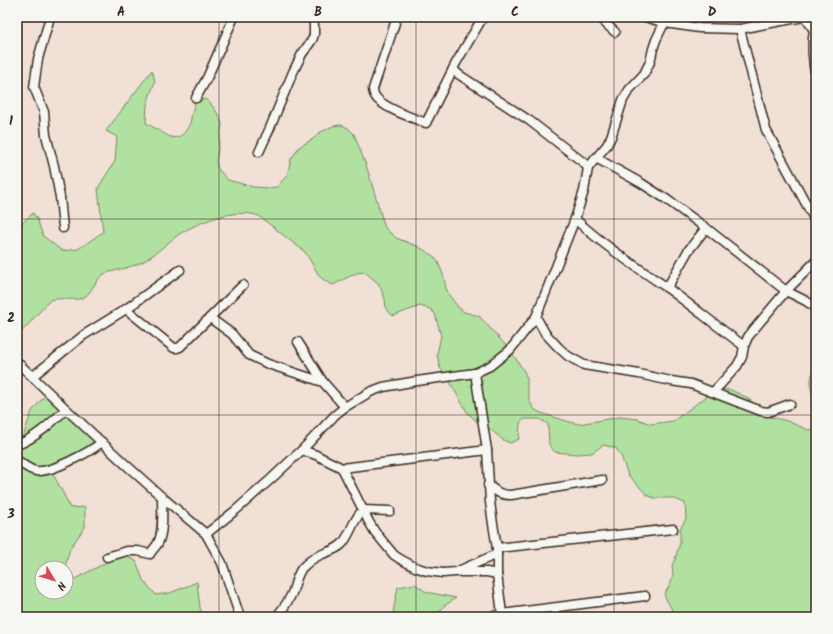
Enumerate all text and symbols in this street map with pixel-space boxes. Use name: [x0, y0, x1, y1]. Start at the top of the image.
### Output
text: A: [117, 2, 125, 23]
text: B: [314, 2, 322, 23]
text: C: [511, 2, 519, 23]
text: D: [708, 2, 717, 23]
text: 1: [9, 111, 13, 132]
text: 2: [7, 308, 15, 329]
text: 3: [6, 504, 15, 525]
north arrow: [34, 560, 74, 600]
text: N: [52, 577, 70, 594]

